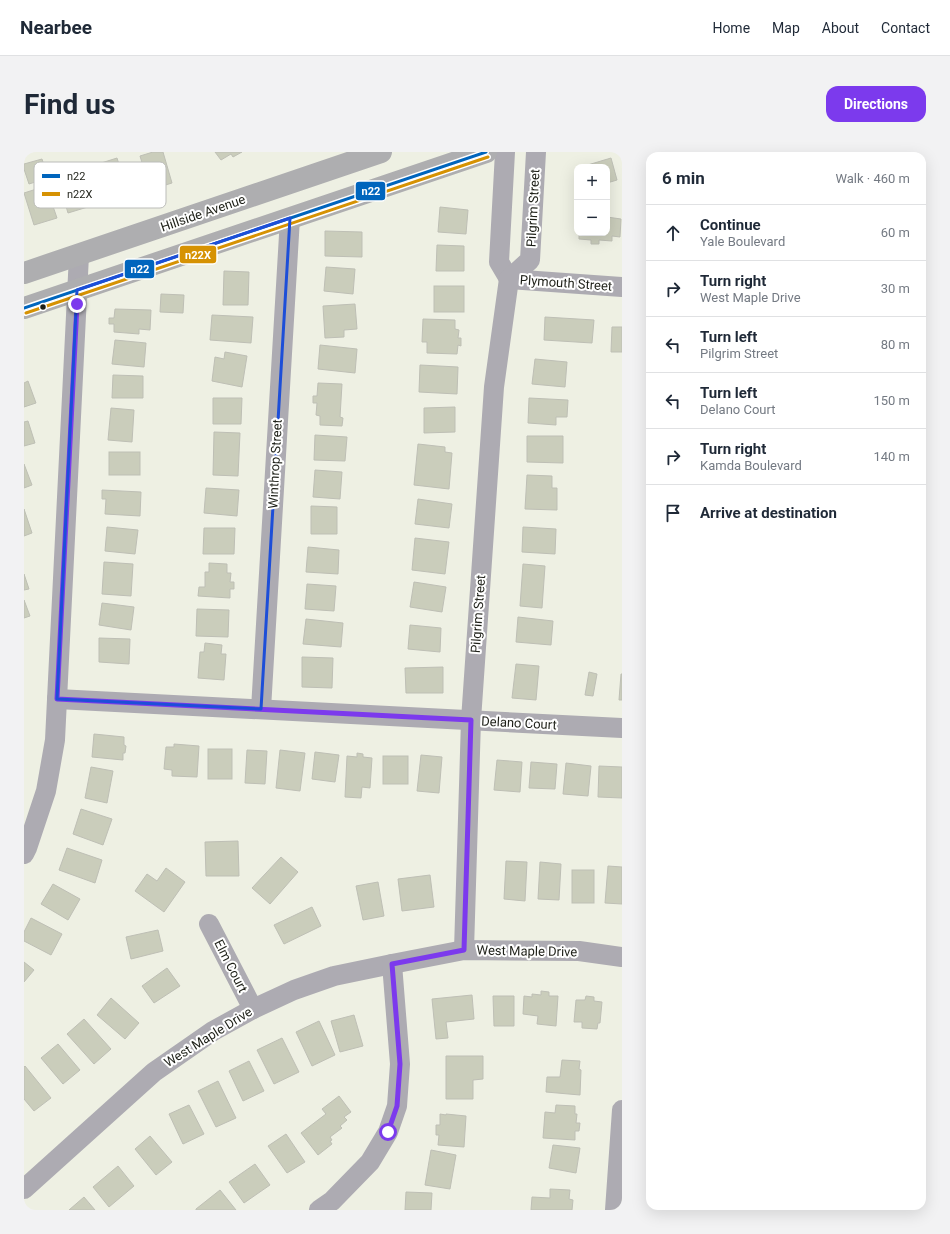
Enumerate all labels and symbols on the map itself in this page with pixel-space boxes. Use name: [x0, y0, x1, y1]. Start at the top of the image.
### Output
legend: [34, 162, 166, 208]
street label: Pilgrim Street: [523, 169, 543, 247]
text: n22: [67, 170, 85, 183]
line badge: n22: [355, 181, 386, 201]
text: n22: [362, 185, 380, 198]
text: n22X: [67, 188, 92, 201]
street label: Hillside Avenue: [159, 191, 247, 235]
line badge: n22X: [179, 245, 217, 264]
text: n22X: [185, 249, 211, 262]
line badge: n22: [124, 259, 155, 279]
text: n22: [131, 263, 149, 276]
street label: Plymouth Street: [519, 272, 613, 294]
route end: [68, 295, 86, 313]
unlabelled marker: [38, 302, 48, 312]
street label: Winthrop Street: [265, 419, 285, 509]
street label: Pilgrim Street: [468, 574, 488, 654]
street label: Delano Court: [481, 714, 557, 732]
street label: Elm Court: [211, 937, 251, 995]
street label: West Maple Drive: [477, 943, 578, 959]
street label: West Maple Drive: [161, 1004, 255, 1070]
route start: [379, 1123, 397, 1141]

